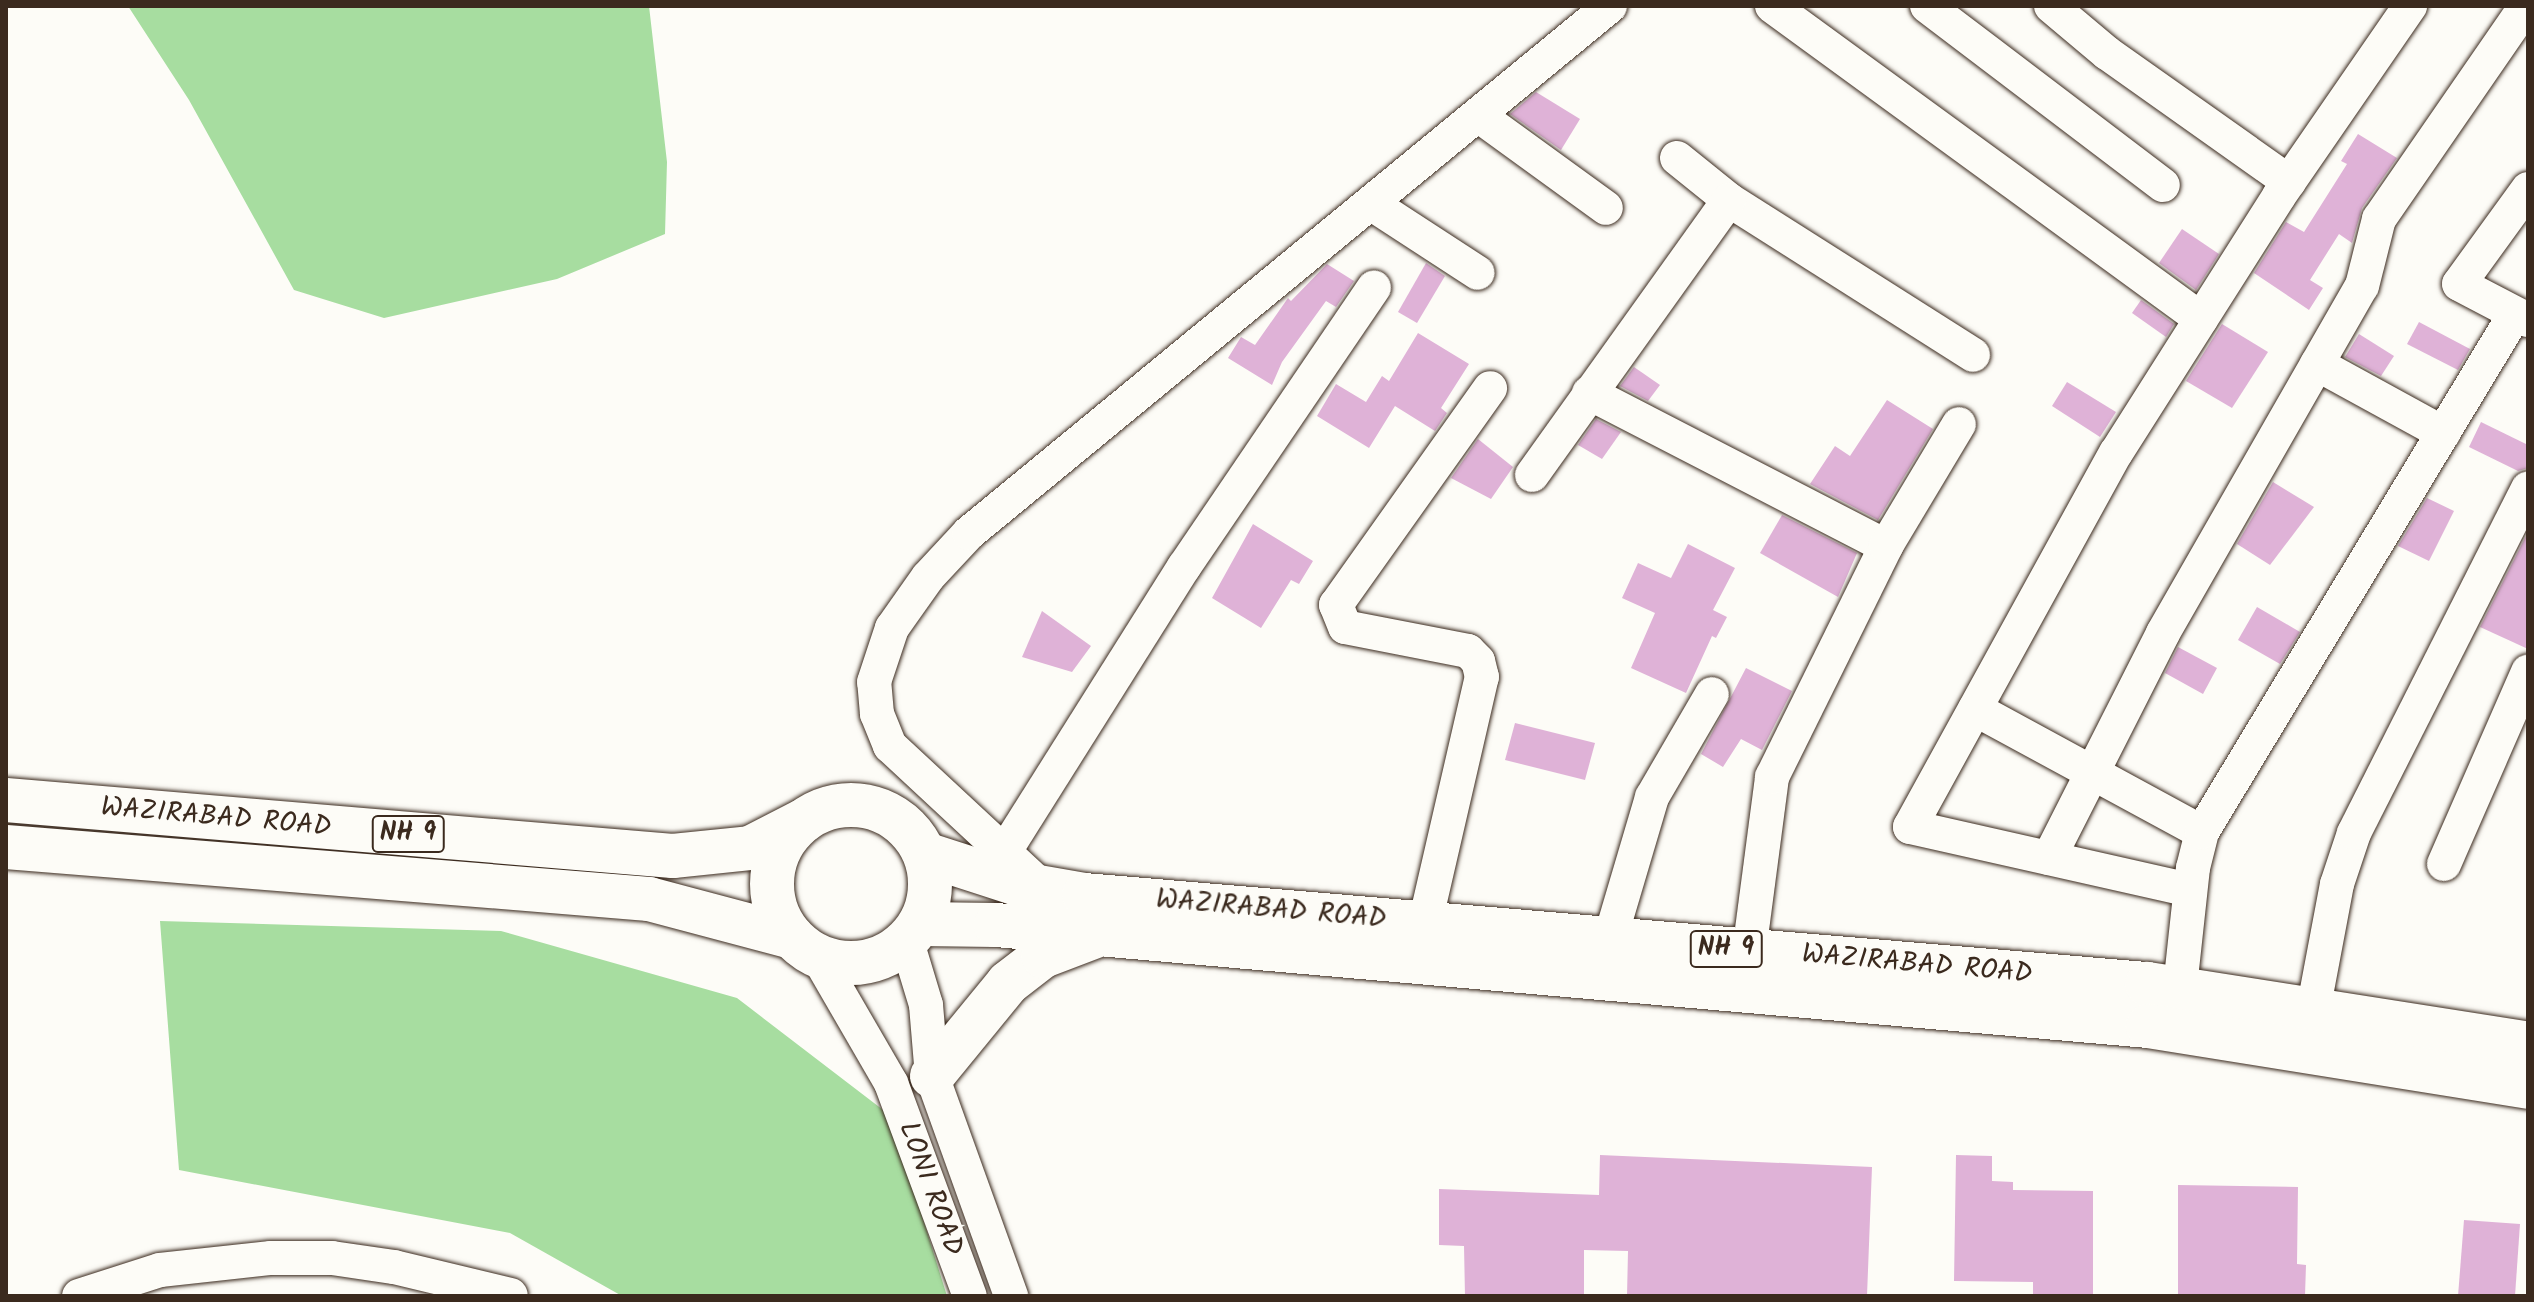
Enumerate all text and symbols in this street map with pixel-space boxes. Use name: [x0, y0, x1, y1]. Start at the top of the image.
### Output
street label: WAZIRABAD ROAD: [99, 791, 333, 845]
road number: NH 9: [370, 812, 446, 856]
street label: WAZIRABAD ROAD: [1154, 883, 1388, 937]
road number: NH 9: [1688, 927, 1764, 971]
street label: WAZIRABAD ROAD: [1800, 938, 2034, 992]
street label: LONI ROAD: [890, 1118, 970, 1260]

